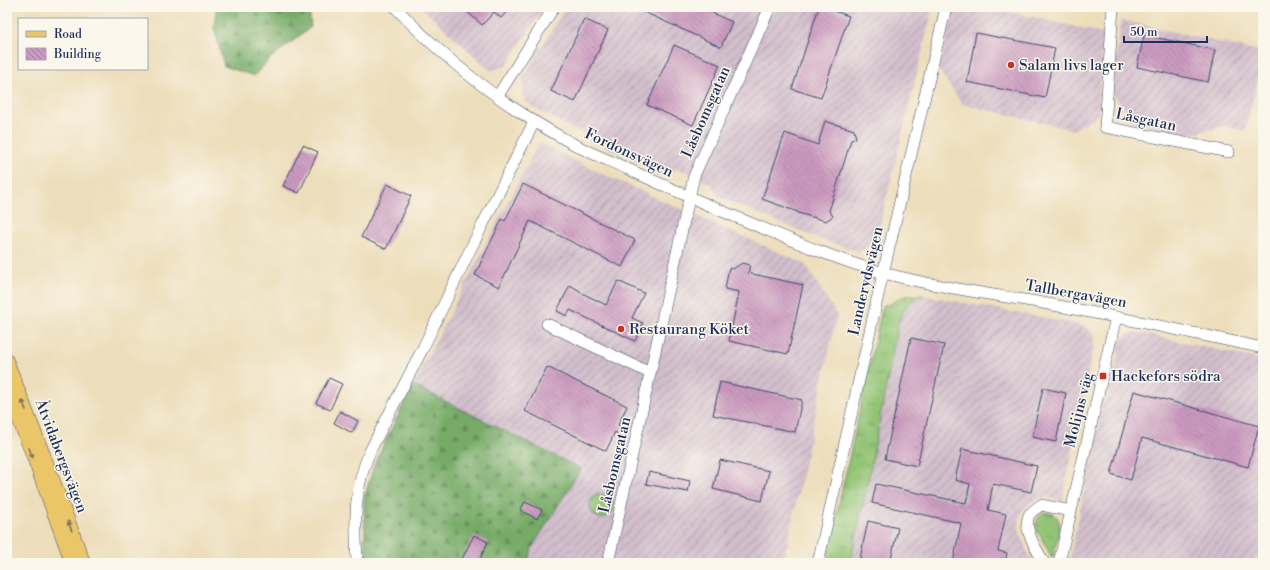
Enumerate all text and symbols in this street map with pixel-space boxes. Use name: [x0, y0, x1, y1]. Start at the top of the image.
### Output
legend: [18, 18, 148, 70]
scale bar: [1124, 18, 1207, 44]
text: 50 m: [1130, 25, 1158, 40]
text: Road: [54, 27, 82, 42]
text: Building: [53, 47, 102, 62]
place label: Salam livs lager: [1019, 56, 1124, 75]
marker: Salam livs lager: [1006, 60, 1016, 70]
street label: Låsbomsgatan: [677, 63, 735, 161]
street label: Låsgatan: [1114, 104, 1178, 136]
street label: Fordonsvägen: [582, 124, 676, 182]
street label: Landerydsvägen: [844, 225, 888, 337]
street label: Tallbergavägen: [1024, 276, 1128, 312]
place label: Restaurang Köket: [629, 320, 750, 339]
marker: Restaurang Köket: [616, 324, 626, 334]
place label: Hackefors södra: [1111, 367, 1221, 386]
street label: Molijns väg: [1060, 370, 1098, 450]
marker: Hackefors södra: [1098, 371, 1108, 381]
street label: Åtvidabergsvägen: [30, 395, 92, 516]
one-way arrow: [21, 398, 27, 410]
street label: Låsbomsgatan: [595, 415, 635, 515]
one-way arrow: [29, 447, 35, 459]
one-way arrow: [67, 520, 73, 532]

